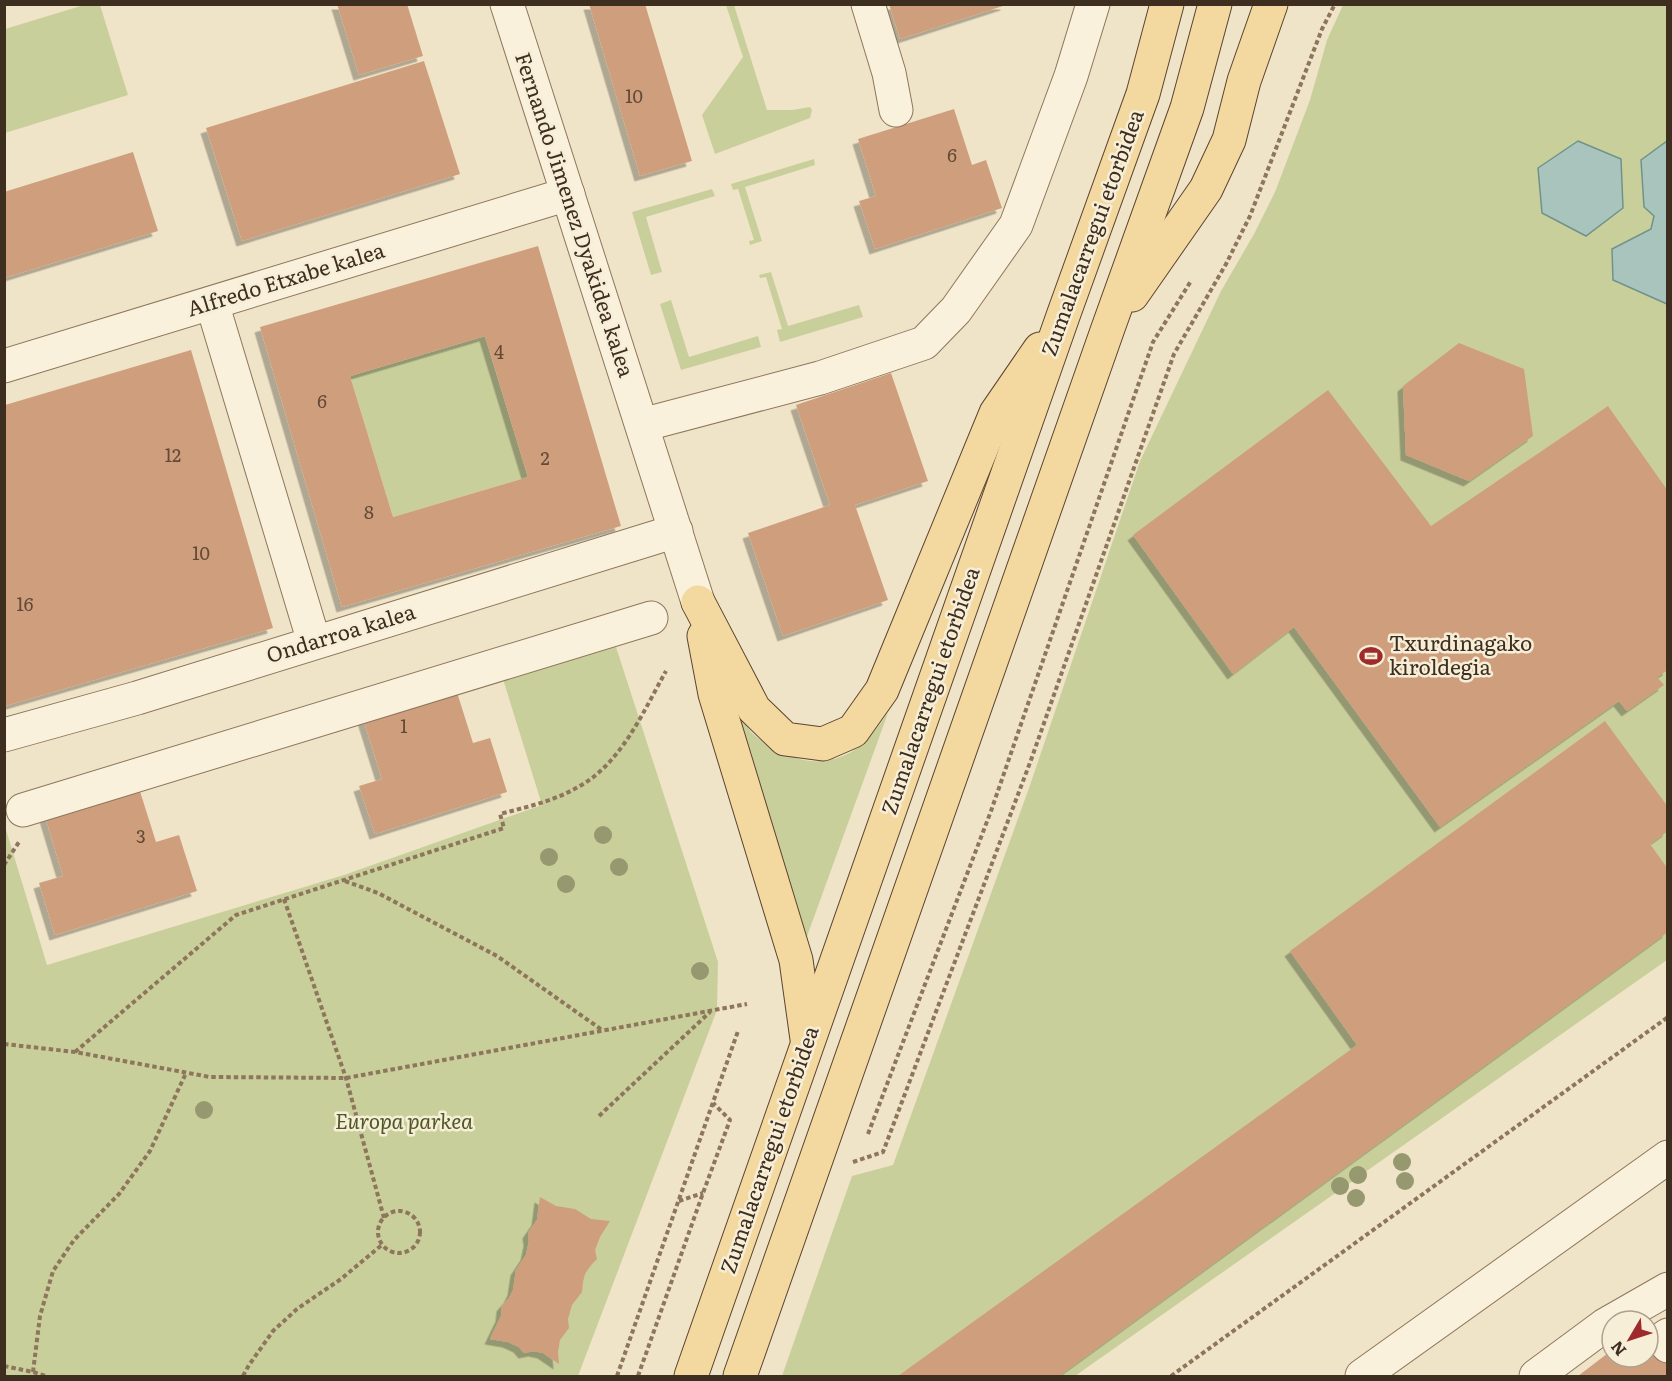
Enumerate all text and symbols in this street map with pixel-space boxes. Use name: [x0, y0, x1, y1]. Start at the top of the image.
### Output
street label: Fernando Jimenez Dyakidea kalea: [509, 48, 644, 381]
house number: 10: [625, 82, 643, 109]
street label: Zumalacarregui etorbidea: [1032, 104, 1150, 360]
house number: 6: [947, 141, 957, 168]
street label: Alfredo Etxabe kalea: [183, 233, 389, 322]
house number: 4: [494, 338, 504, 365]
house number: 6: [317, 387, 327, 414]
house number: 12: [165, 441, 181, 468]
house number: 2: [540, 444, 550, 471]
house number: 8: [364, 498, 374, 525]
house number: 10: [192, 539, 210, 566]
street label: Zumalacarregui etorbidea: [872, 561, 986, 818]
house number: 16: [17, 590, 34, 617]
street label: Ondarroa kalea: [262, 594, 419, 669]
place label: Txurdinagako kiroldegia: [1389, 626, 1532, 681]
sports icon: Txurdinagako kiroldegia: [1358, 643, 1384, 669]
house number: 1: [400, 712, 408, 739]
house number: 3: [136, 822, 146, 849]
street label: Zumalacarregui etorbidea: [711, 1020, 825, 1277]
park label: Europa parkea: [335, 1104, 473, 1135]
north arrow: [1600, 1309, 1660, 1369]
text: N: [1604, 1336, 1631, 1362]

